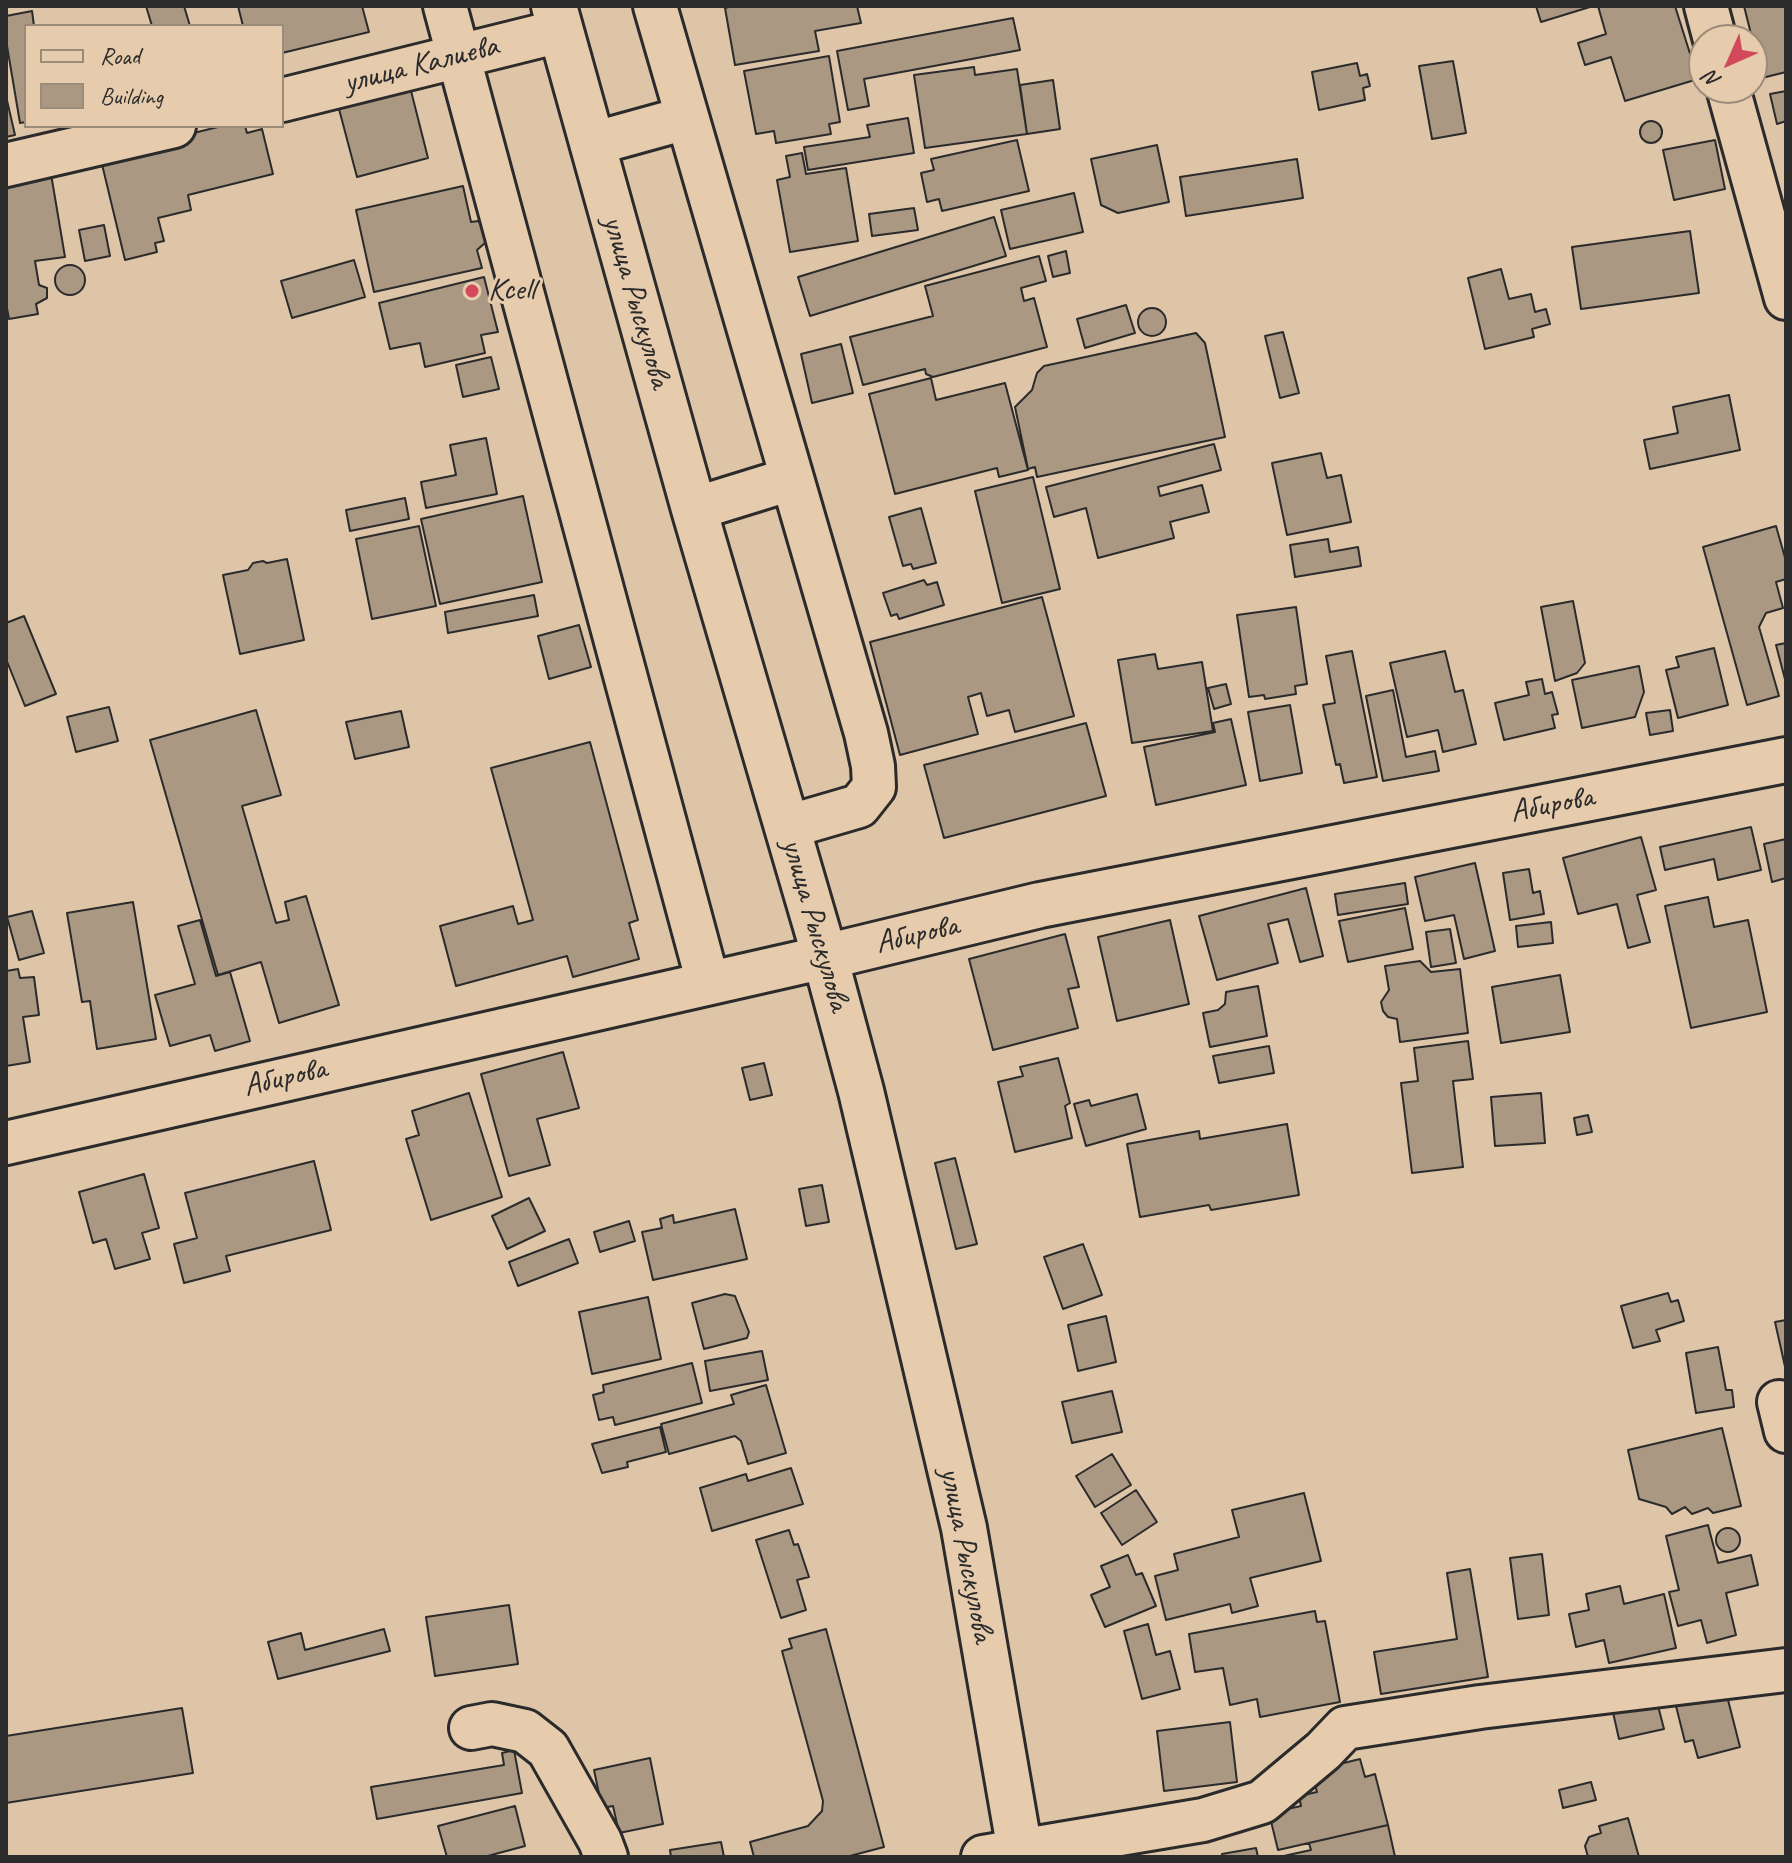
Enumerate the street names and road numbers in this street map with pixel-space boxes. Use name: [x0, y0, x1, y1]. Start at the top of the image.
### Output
street label: улица Калиева: [340, 27, 502, 103]
street label: улица Рыскулова: [593, 211, 679, 393]
street label: Абирова: [1507, 778, 1597, 832]
street label: улица Рыскулова: [772, 834, 858, 1016]
street label: Абирова: [872, 907, 962, 963]
street label: Абирова: [240, 1050, 330, 1106]
street label: улица Рыскулова: [930, 1464, 1002, 1646]

